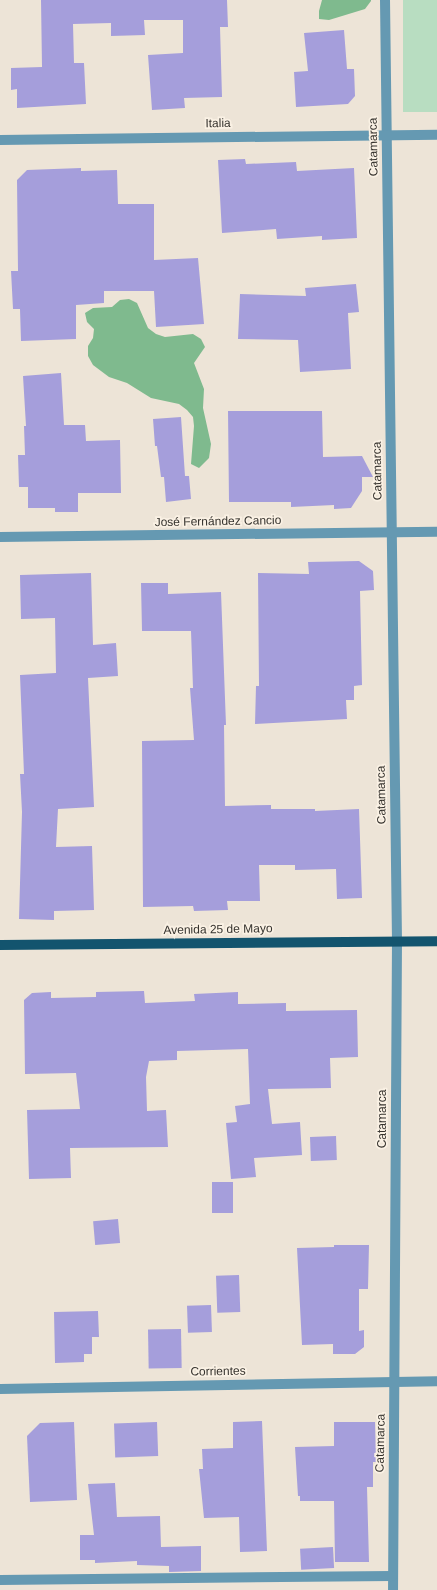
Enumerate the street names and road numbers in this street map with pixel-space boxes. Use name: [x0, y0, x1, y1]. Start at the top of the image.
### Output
street label: Italia: [205, 117, 231, 131]
street label: Catamarca: [366, 118, 382, 176]
street label: Catamarca: [370, 442, 386, 500]
street label: José Fernández Cancio: [155, 514, 281, 530]
street label: Catamarca: [374, 766, 390, 824]
street label: Avenida 25 de Mayo: [163, 922, 273, 938]
street label: Catamarca: [376, 1090, 390, 1148]
street label: Corrientes: [190, 1364, 246, 1380]
street label: Catamarca: [373, 1414, 389, 1472]

